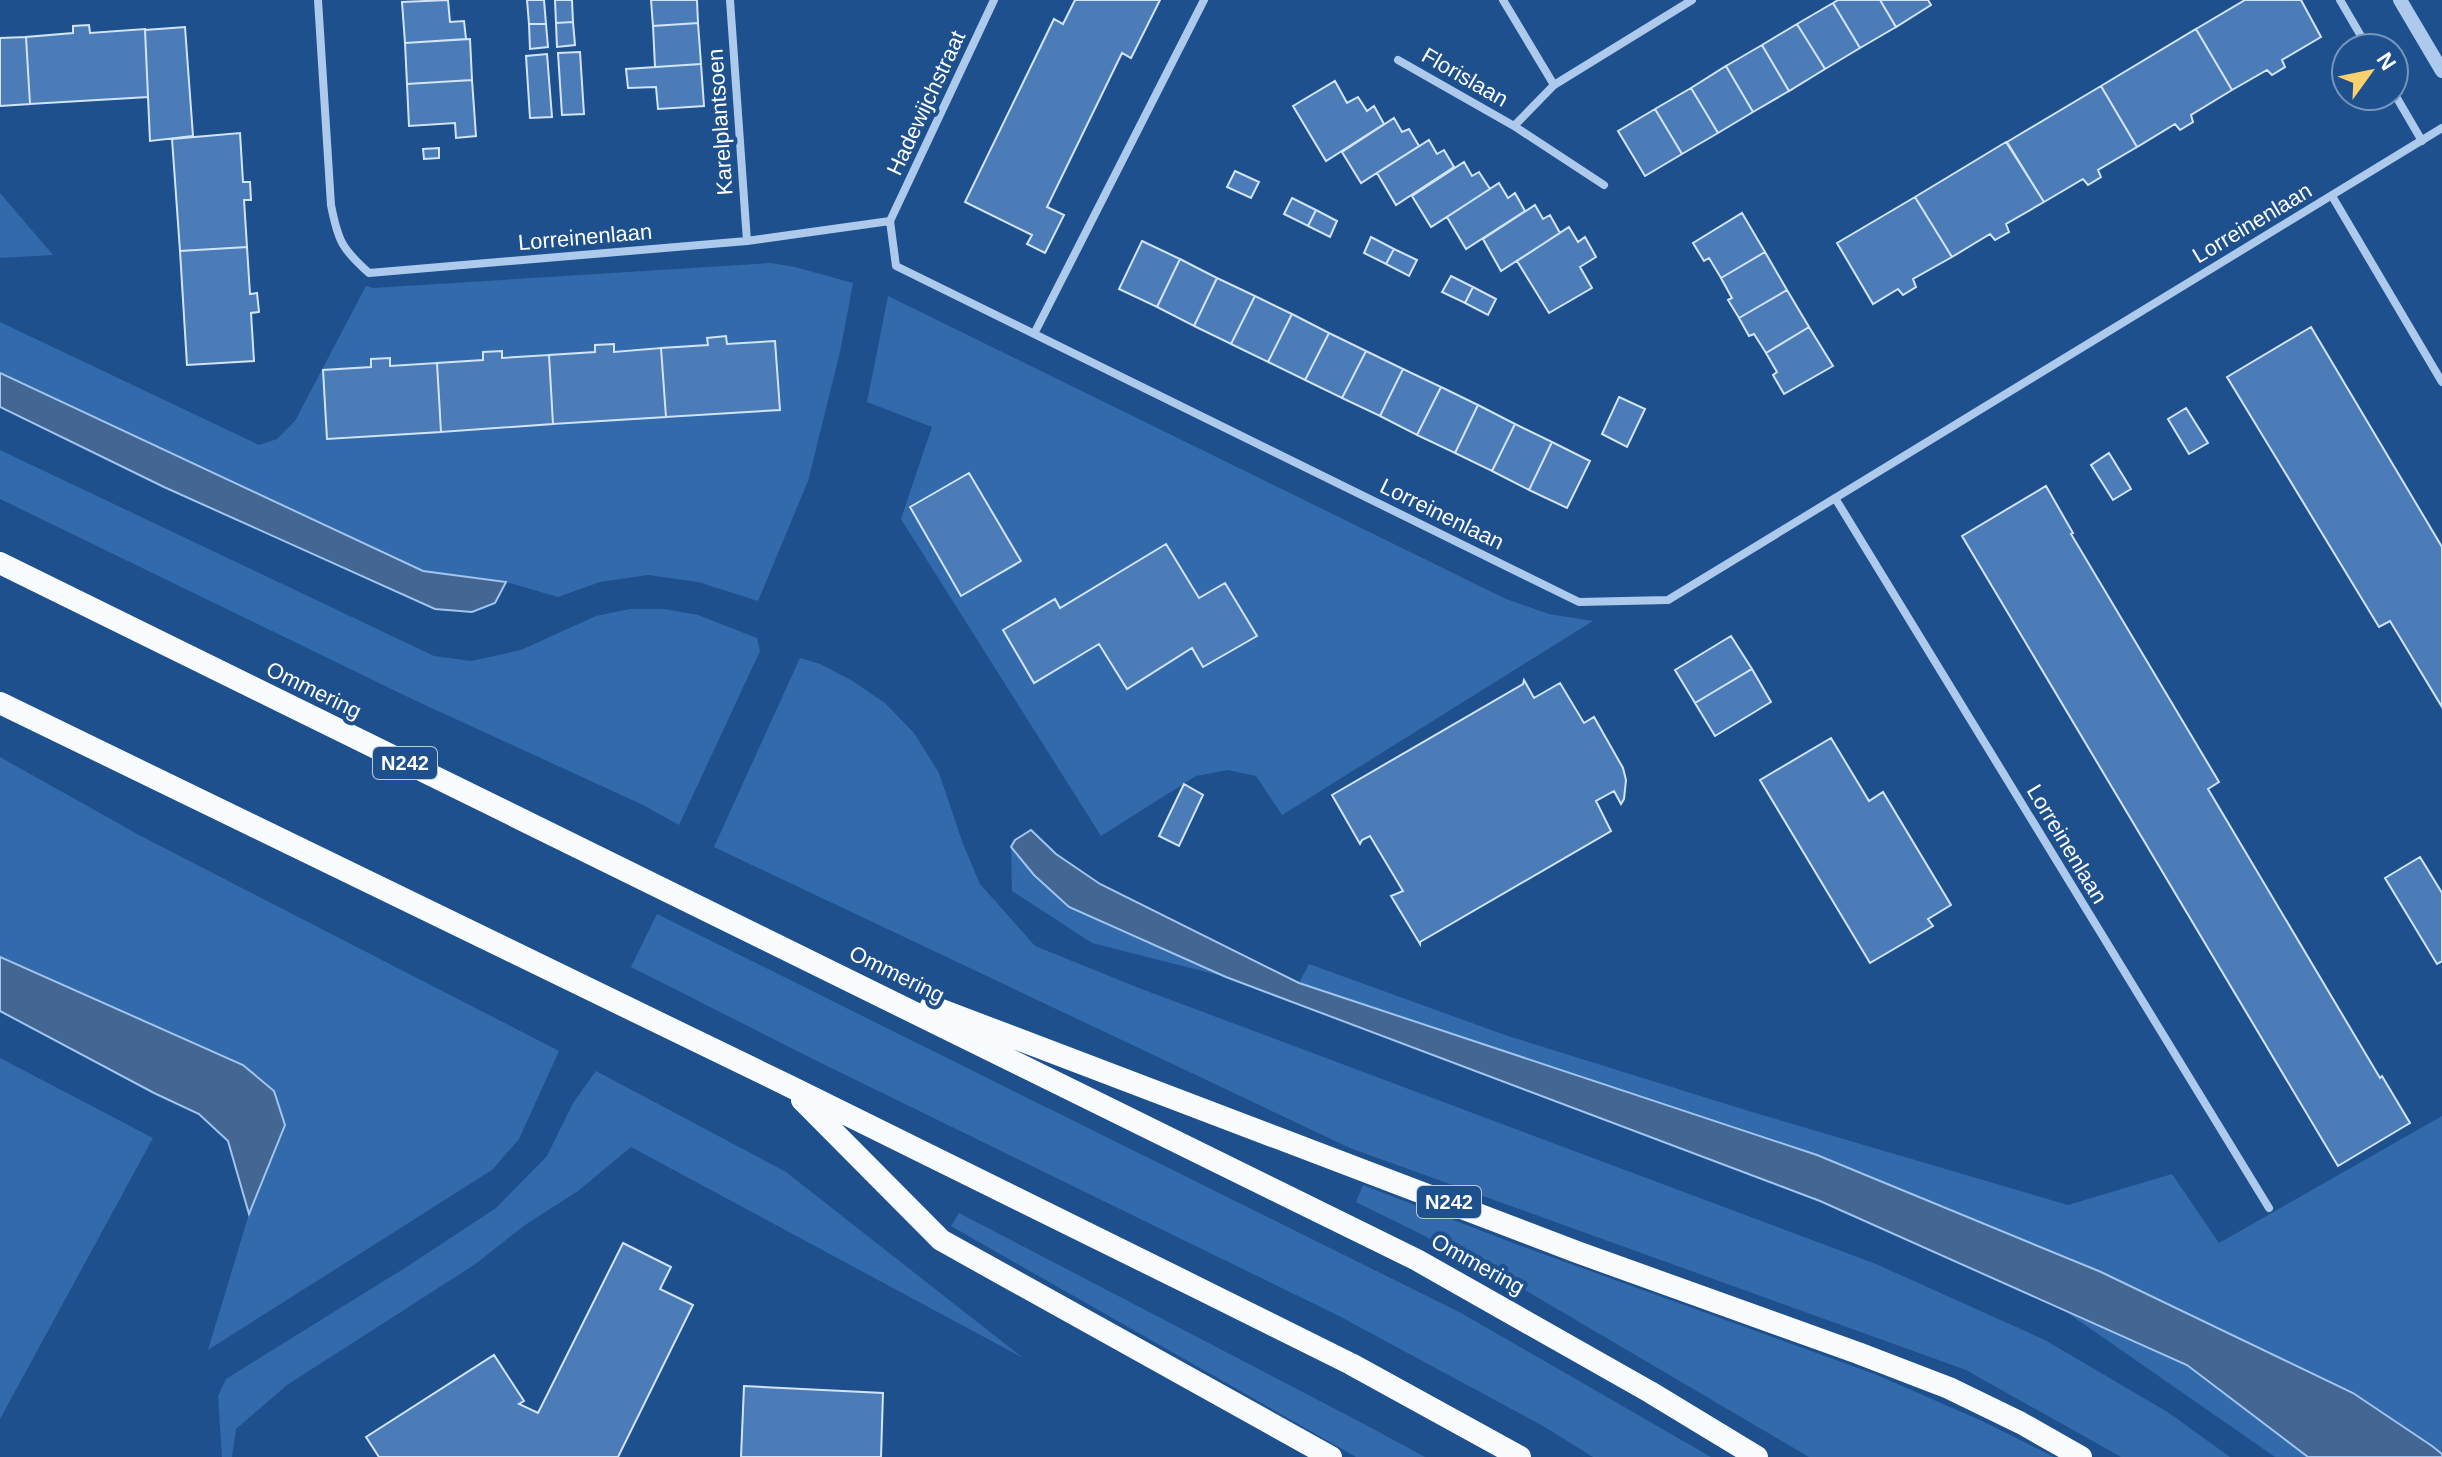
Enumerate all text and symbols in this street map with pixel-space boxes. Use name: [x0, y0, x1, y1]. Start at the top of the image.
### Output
street label: Hadewijchstraat: [882, 27, 970, 179]
north arrow: [2330, 32, 2410, 112]
street label: Florislaan: [1417, 42, 1513, 112]
street label: Karelplantsoen: [702, 48, 738, 196]
text: N: [2372, 48, 2401, 75]
street label: Lorreinenlaan: [2188, 178, 2316, 268]
street label: Lorreinenlaan: [517, 219, 653, 255]
street label: Lorreinenlaan: [1376, 473, 1508, 555]
street label: Ommering: [262, 656, 366, 724]
road number: N242: [373, 747, 437, 779]
street label: Lorreinenlaan: [2022, 780, 2112, 908]
street label: Ommering: [845, 940, 949, 1008]
road number: N242: [1417, 1186, 1481, 1218]
street label: Ommering: [1427, 1228, 1529, 1300]

